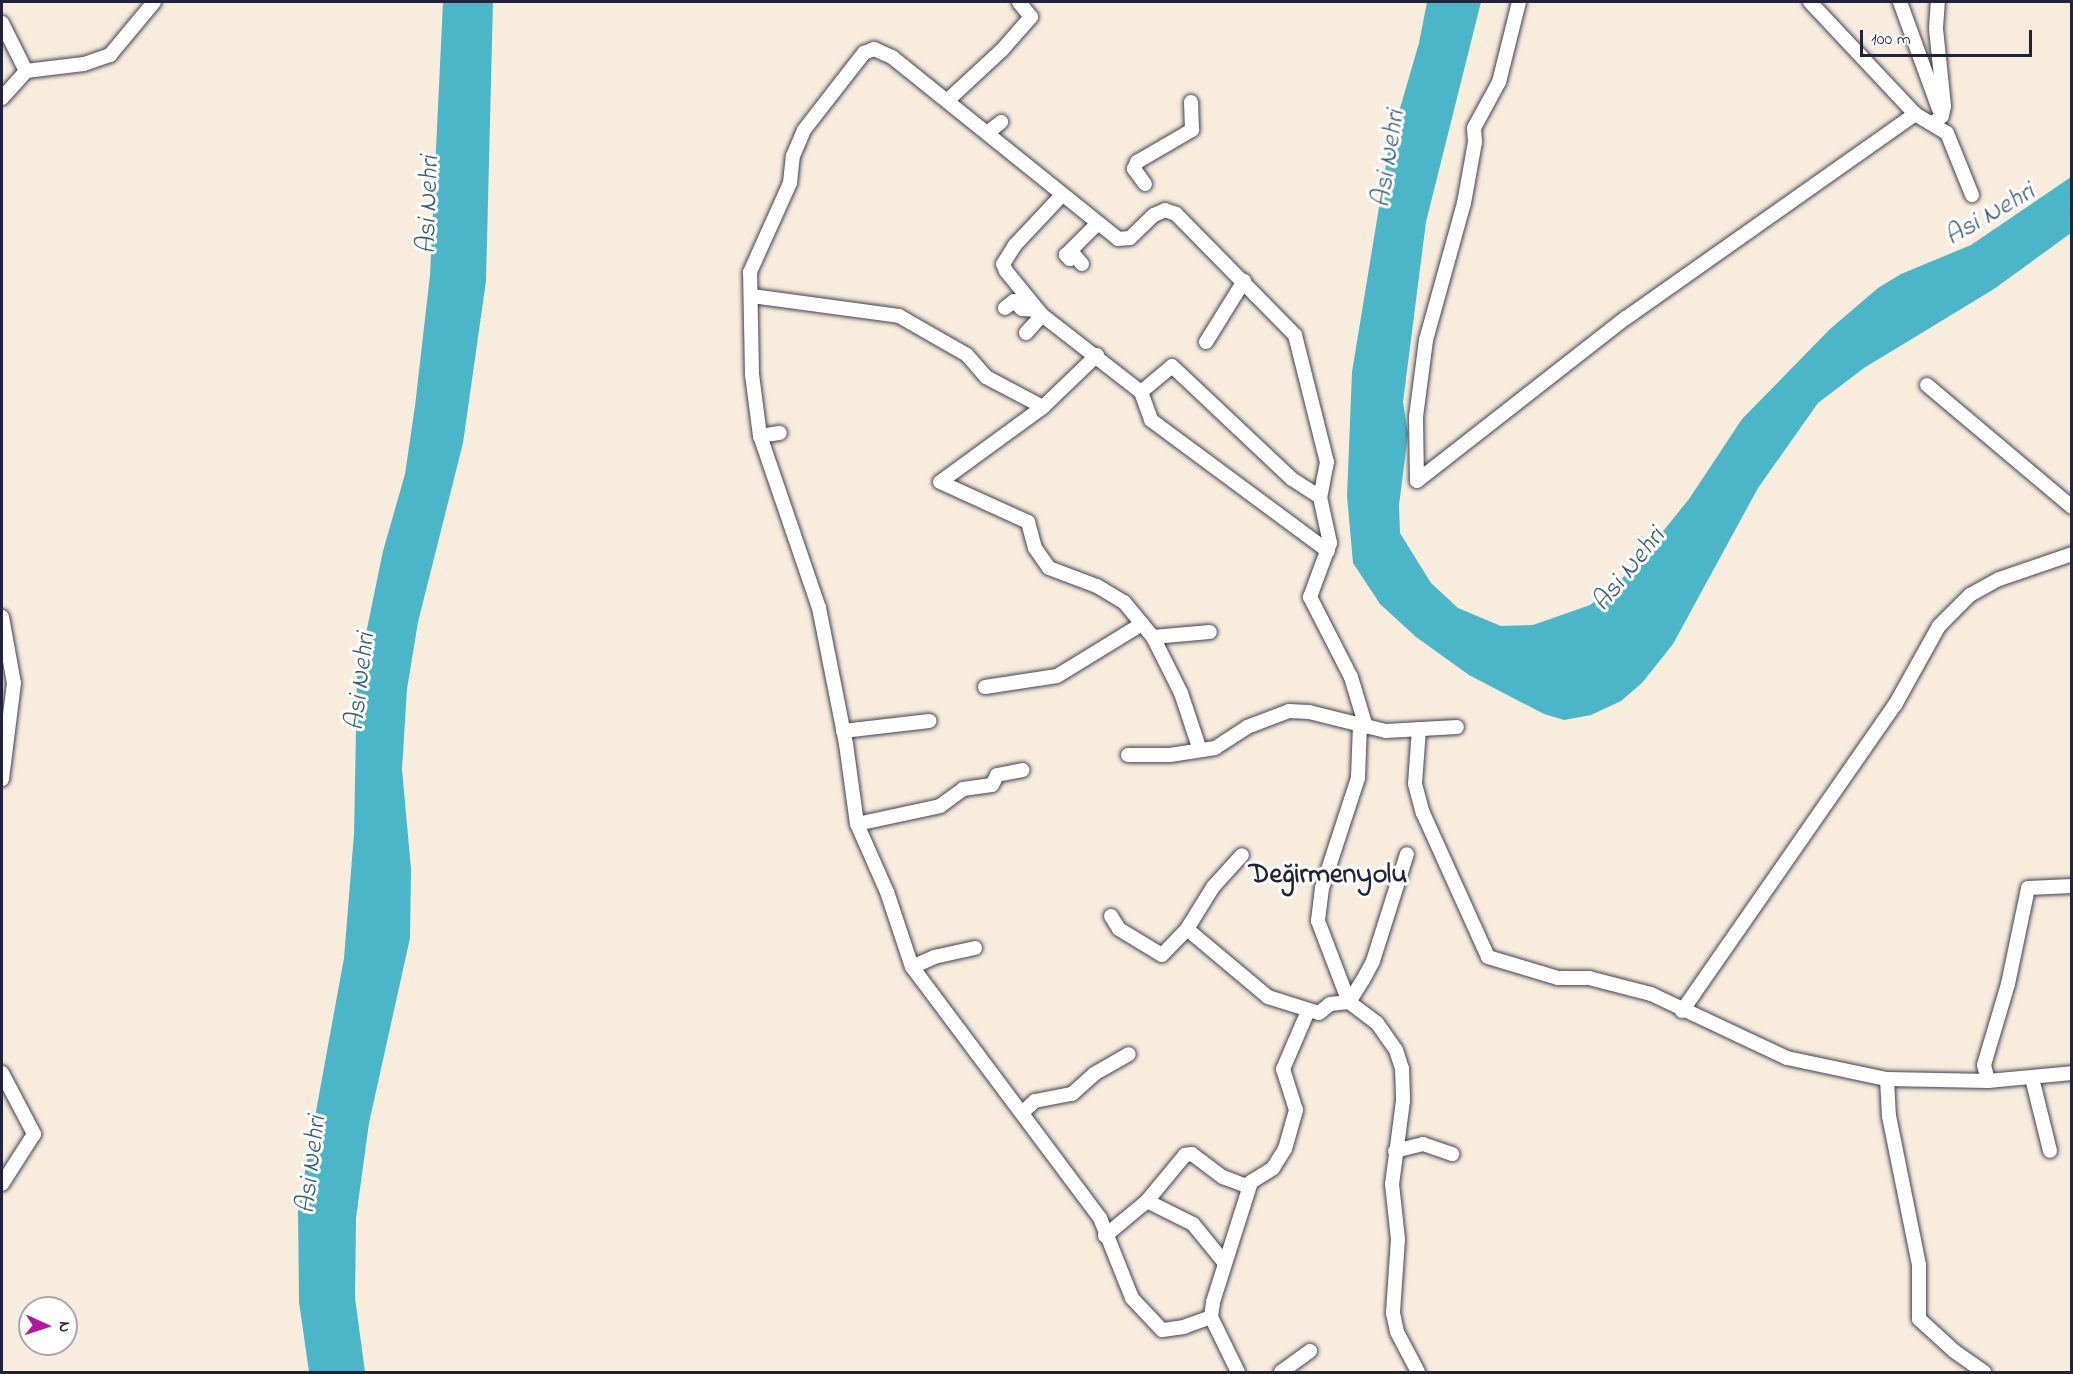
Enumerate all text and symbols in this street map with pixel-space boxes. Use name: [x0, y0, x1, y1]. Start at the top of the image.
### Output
scale bar: [1863, 18, 2036, 56]
text: 100 m: [1871, 27, 1911, 53]
water label: Asi Nehri: [1365, 108, 1413, 210]
water label: Asi Nehri: [411, 155, 447, 255]
water label: Asi Nehri: [1939, 176, 2041, 254]
water label: Asi Nehri: [1585, 522, 1673, 618]
water label: Asi Nehri: [339, 631, 383, 733]
district label: Değirmenyolu: [1249, 859, 1407, 893]
water label: Asi Nehri: [290, 1114, 334, 1216]
north arrow: [18, 1296, 78, 1356]
text: N: [52, 1321, 76, 1333]

